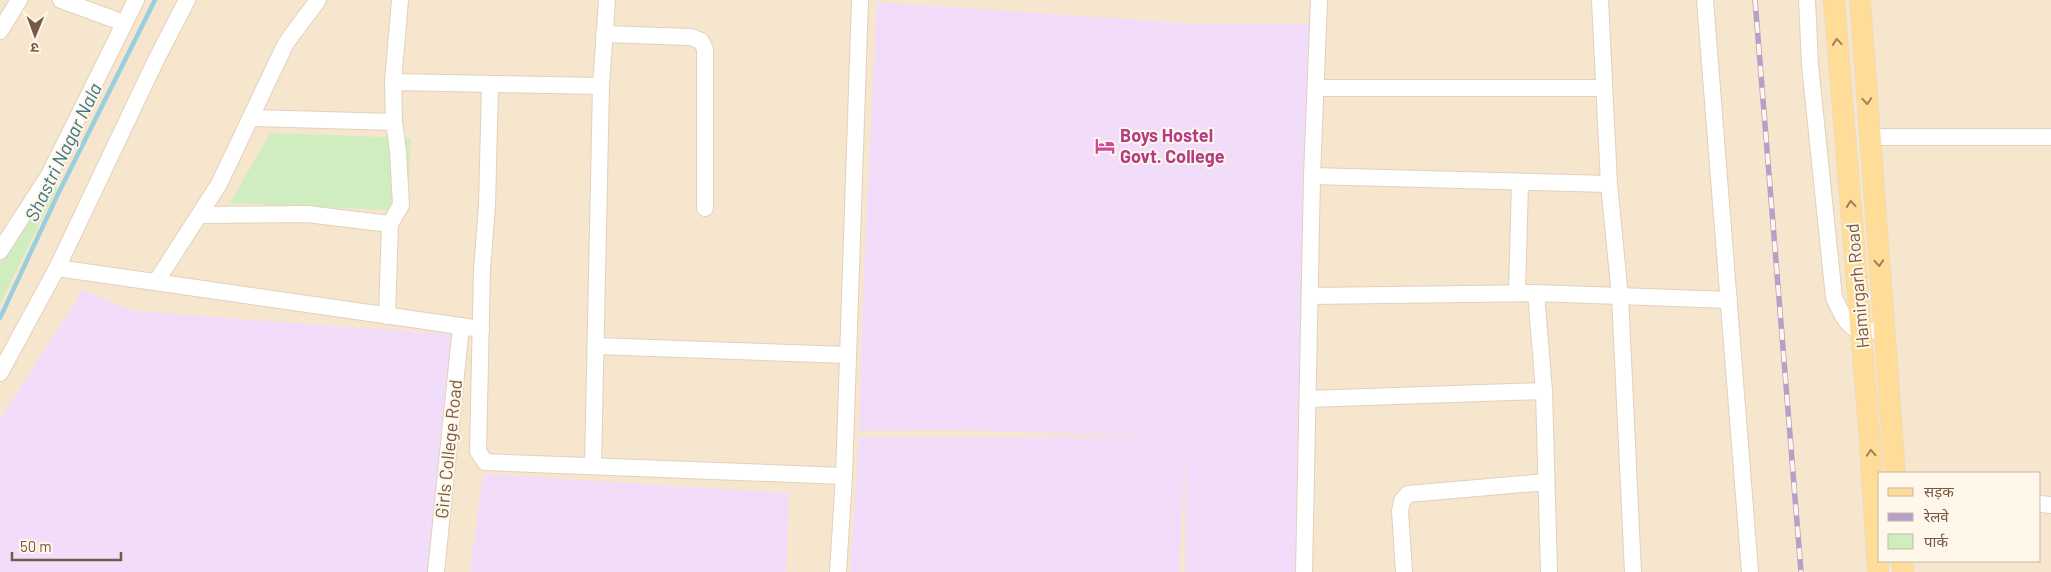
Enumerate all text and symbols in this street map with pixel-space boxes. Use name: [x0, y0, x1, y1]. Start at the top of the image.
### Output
north arrow: [10, 10, 60, 60]
one-way arrow: [1832, 38, 1843, 46]
text: उ: [30, 40, 39, 57]
water label: Shastri Nagar Nala: [19, 79, 106, 225]
one-way arrow: [1861, 97, 1872, 105]
place label: Boys Hostel Govt. College: [1120, 124, 1225, 167]
hotel icon: Boys Hostel Govt. College: [1094, 135, 1116, 157]
one-way arrow: [1846, 200, 1857, 208]
street label: Hamirgarh Road: [1841, 223, 1873, 349]
one-way arrow: [1873, 259, 1884, 267]
street label: Girls College Road: [430, 378, 466, 520]
one-way arrow: [1865, 449, 1876, 457]
legend: [1878, 472, 2041, 562]
text: सड़क: [1924, 482, 1954, 500]
text: रेलवे: [1923, 507, 1949, 525]
scale bar: [12, 530, 121, 562]
text: पार्क: [1924, 532, 1948, 550]
text: 50 m: [20, 537, 52, 555]

